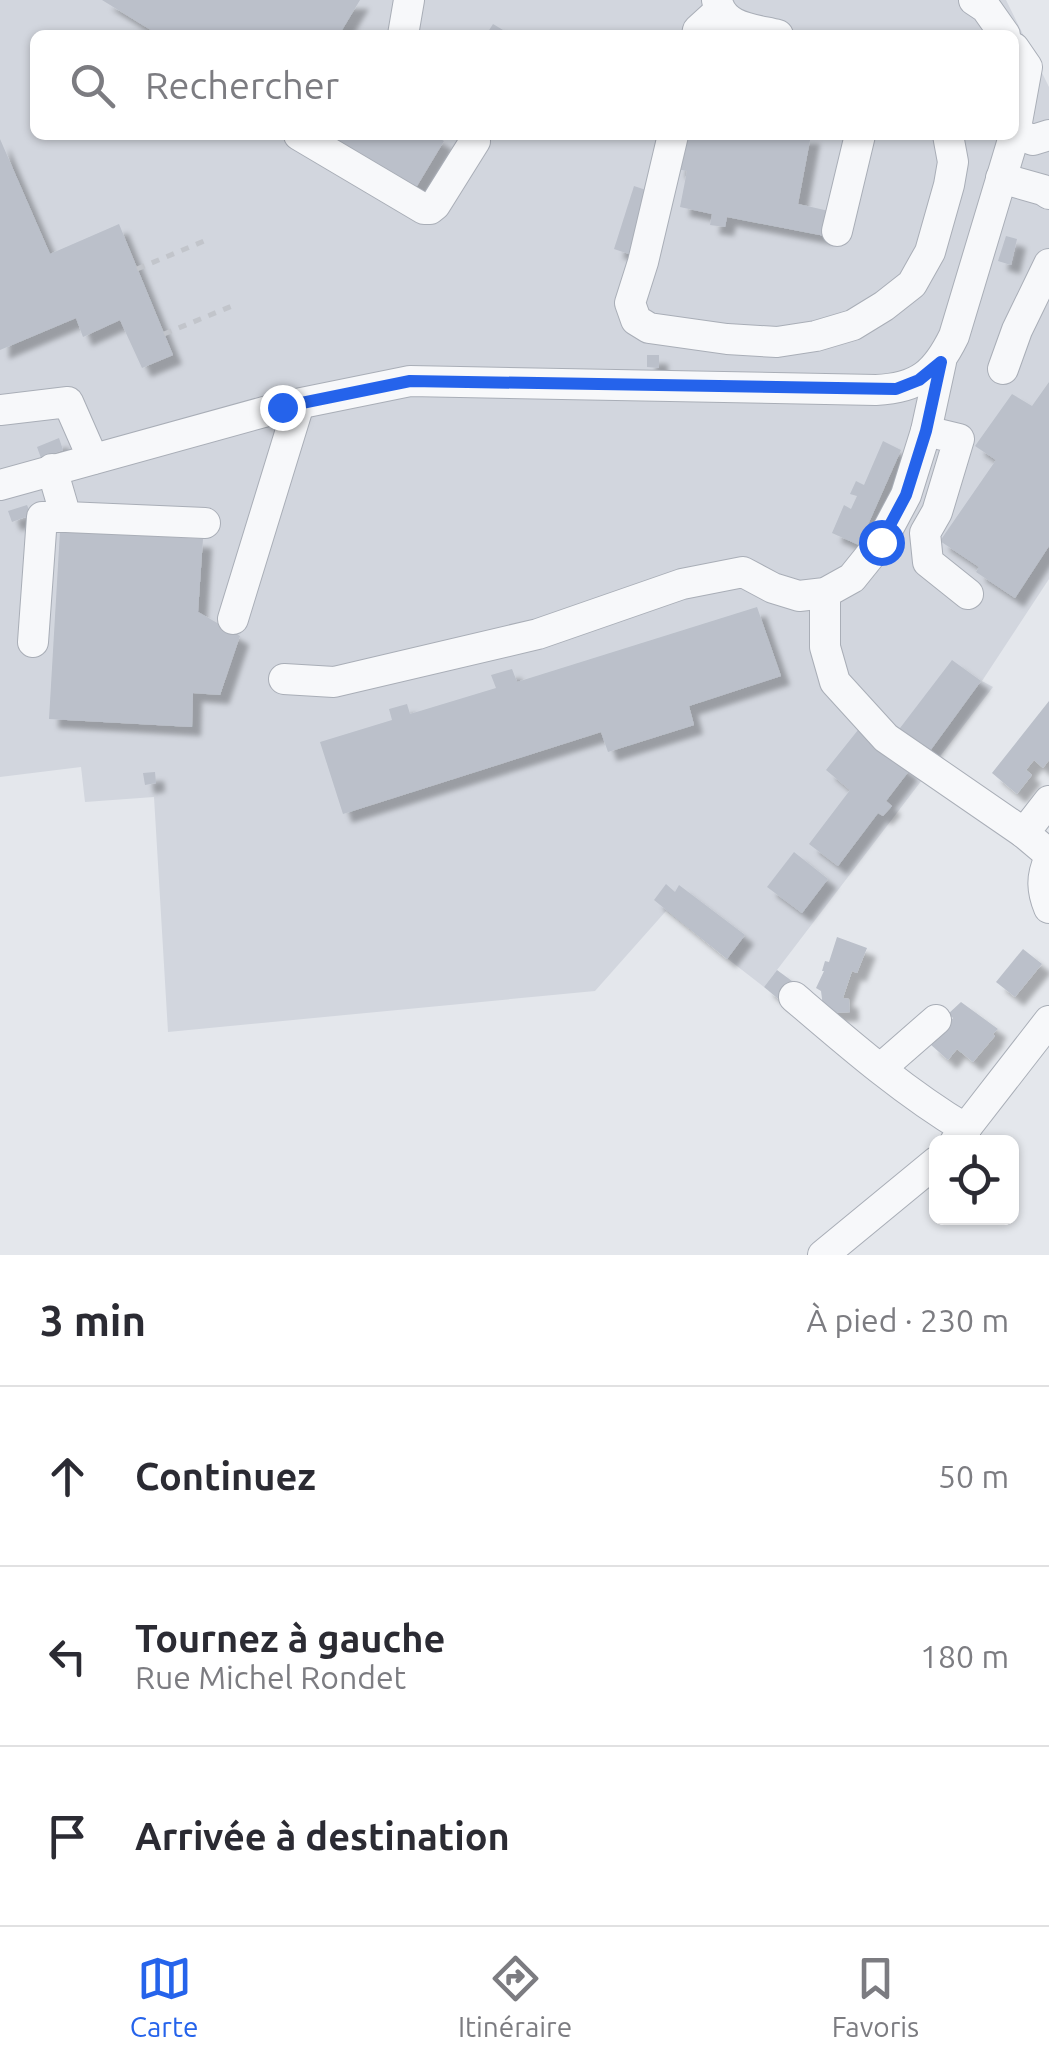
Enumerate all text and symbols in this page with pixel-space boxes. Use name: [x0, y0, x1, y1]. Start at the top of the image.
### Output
search box: [30, 30, 1019, 140]
icon: search: [65, 58, 120, 113]
text: Rechercher: [145, 64, 339, 106]
route end: [260, 385, 306, 431]
route start: [859, 520, 905, 566]
map controls: [929, 1135, 1019, 1225]
button: locate: [929, 1135, 1019, 1225]
text: 3 min: [40, 1297, 146, 1344]
text: À pied · 230 m: [806, 1302, 1009, 1338]
icon: ahead: [40, 1449, 95, 1504]
text: Continuez: [135, 1455, 316, 1497]
text: 50 m: [938, 1458, 1009, 1494]
text: Tournez à gauche: [135, 1617, 445, 1659]
icon: left: [40, 1629, 95, 1684]
text: 180 m: [920, 1638, 1009, 1674]
text: Rue Michel Rondet: [135, 1659, 406, 1695]
icon: arrive: [40, 1809, 95, 1864]
text: Arrivée à destination: [135, 1815, 510, 1857]
tab: Carte: [130, 1951, 198, 2042]
tab: Itinéraire: [458, 1951, 572, 2042]
tab: Favoris: [832, 1951, 919, 2042]

